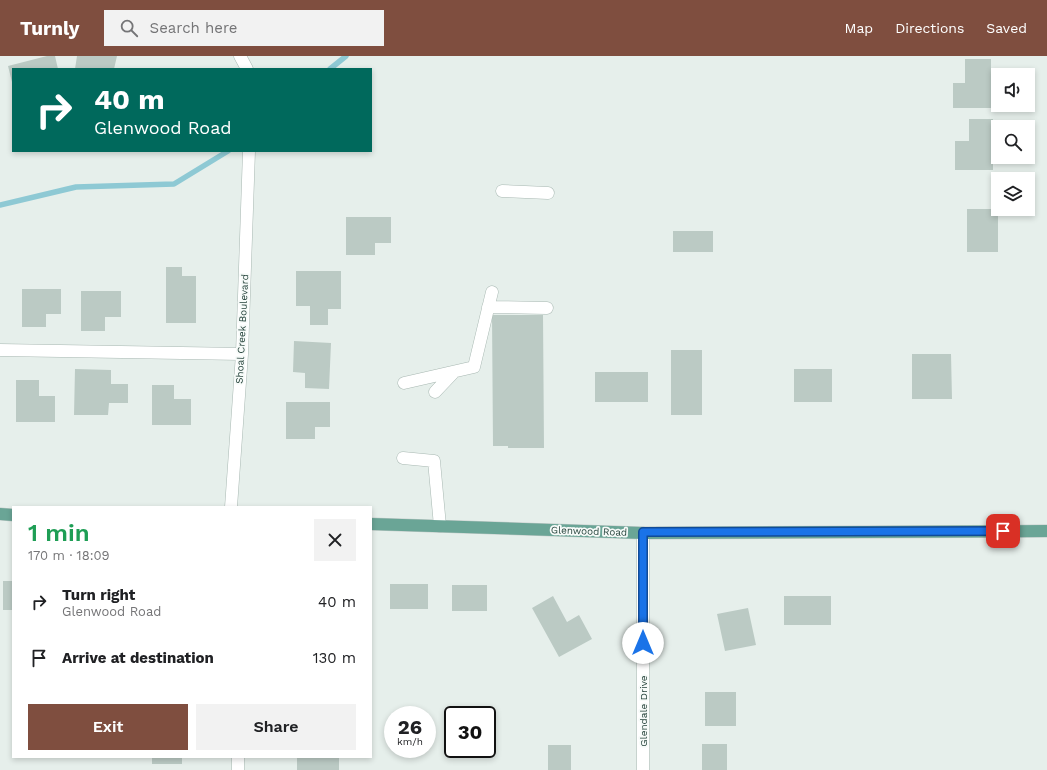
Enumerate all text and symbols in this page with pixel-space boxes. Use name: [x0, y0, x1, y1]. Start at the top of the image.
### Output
search box: [104, 10, 384, 46]
text: Turnly: [20, 17, 80, 40]
icon: search: [118, 17, 140, 39]
text: Search here: [150, 19, 237, 37]
text: Map: [845, 20, 873, 36]
text: Directions: [895, 20, 964, 36]
text: Saved: [986, 20, 1027, 36]
map controls: [991, 68, 1035, 216]
button: sound: [991, 68, 1035, 112]
text: 40 m: [94, 83, 164, 116]
icon: right: [28, 84, 80, 136]
text: Glenwood Road: [94, 117, 232, 138]
button: search: [991, 120, 1035, 164]
button: layers: [991, 172, 1035, 216]
street label: Shoal Creek Boulevard: [234, 274, 250, 384]
pin: [986, 514, 1020, 548]
text: 1 min: [28, 519, 90, 547]
button: close: [314, 519, 356, 561]
icon: arrive: [992, 520, 1014, 542]
street label: Glenwood Road: [551, 524, 627, 538]
text: 170 m · 18:09: [28, 548, 110, 563]
text: Turn right: [62, 586, 135, 604]
icon: right: [28, 591, 50, 613]
text: 40 m: [318, 593, 356, 611]
text: Glenwood Road: [62, 604, 161, 619]
position arrow: [622, 622, 664, 664]
icon: arrive: [28, 647, 50, 669]
text: Arrive at destination: [62, 649, 214, 667]
text: 130 m: [313, 649, 356, 667]
street label: Glendale Drive: [638, 675, 649, 747]
button: Exit: [28, 704, 188, 750]
button: Share: [196, 704, 356, 750]
speed limit sign: 30: [444, 706, 496, 758]
text: 26: [398, 715, 422, 739]
text: km/h: [397, 736, 423, 747]

